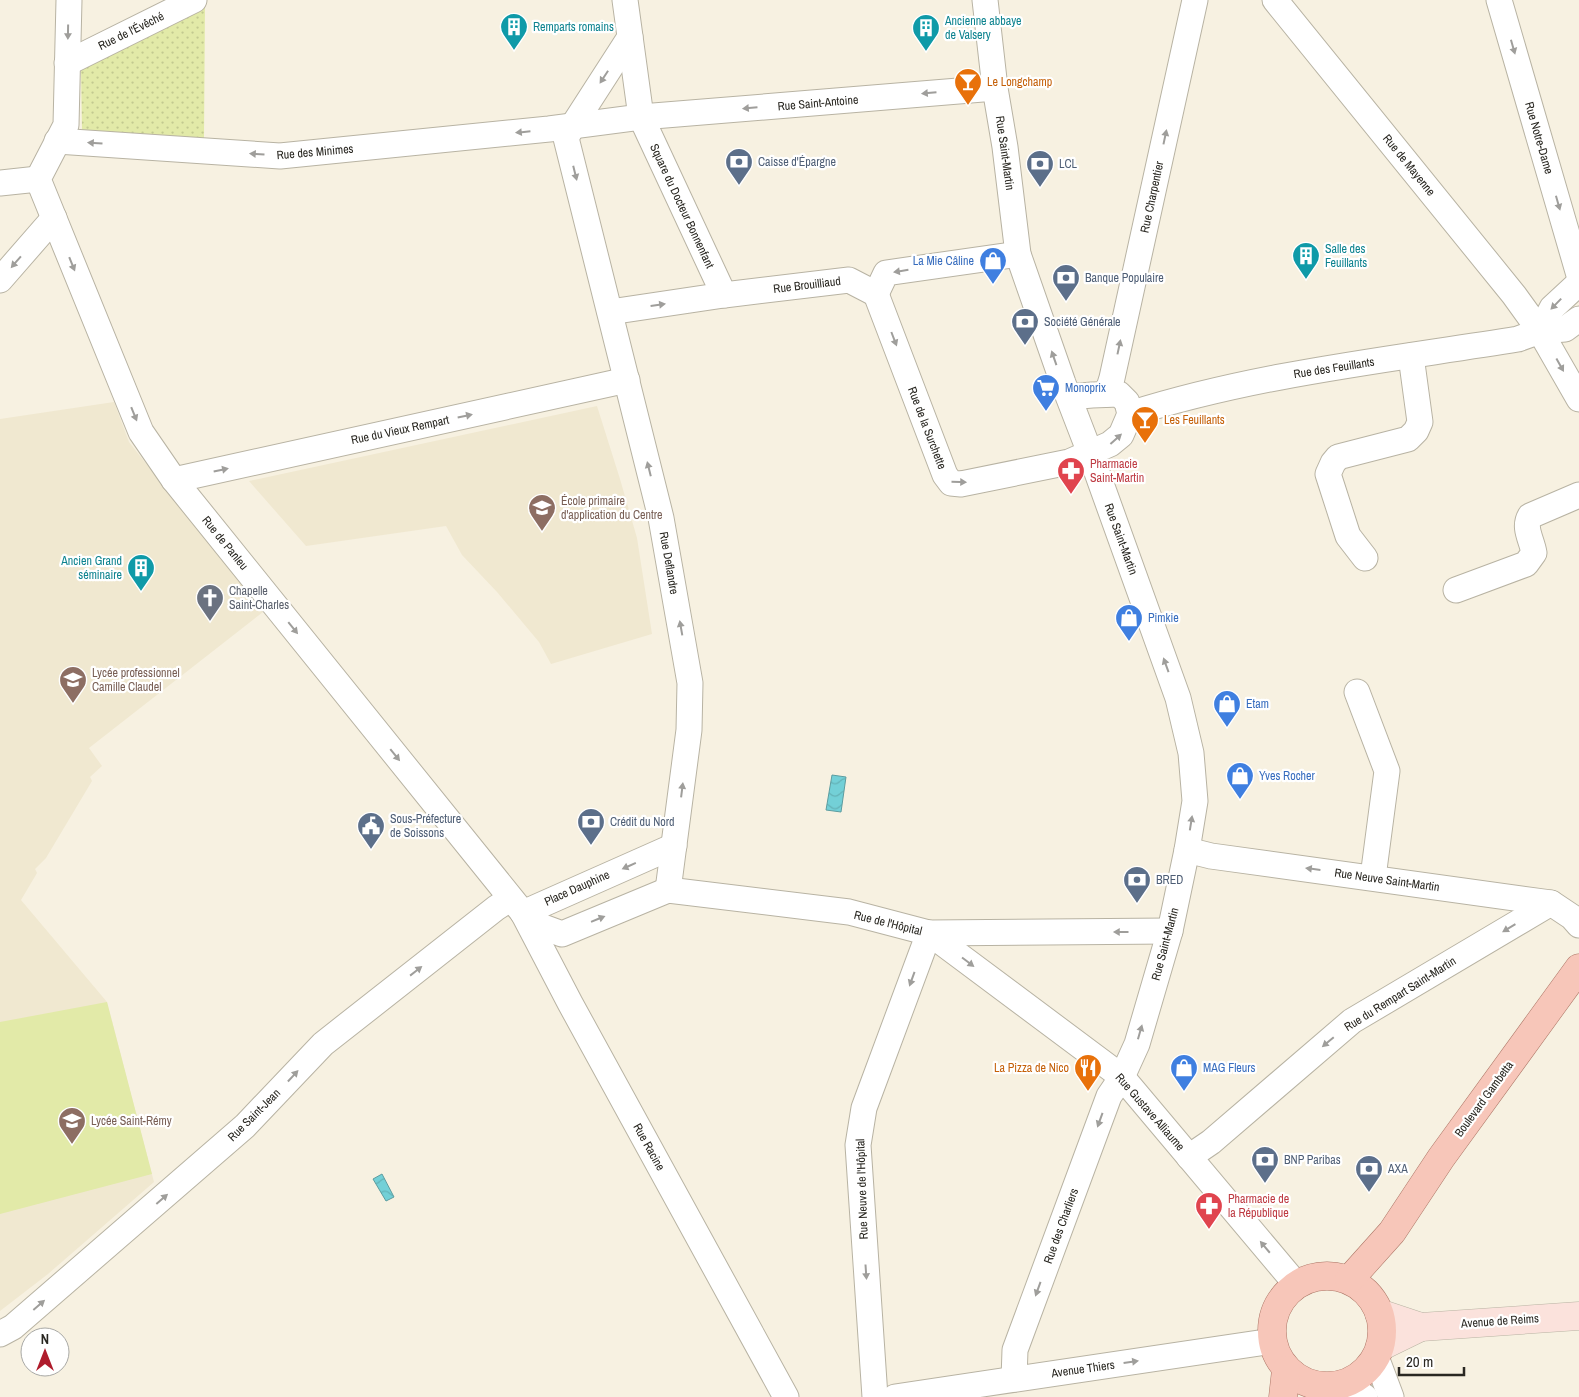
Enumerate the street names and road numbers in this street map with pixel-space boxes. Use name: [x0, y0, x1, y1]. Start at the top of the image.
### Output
street label: Rue de l'Évêché: [95, 8, 167, 54]
street label: Rue Saint-Antoine: [777, 92, 859, 114]
street label: Rue Notre-Dame: [1521, 100, 1557, 176]
street label: Rue Saint-Martin: [992, 115, 1018, 191]
street label: Rue de Mayenne: [1379, 131, 1439, 199]
street label: Rue des Minimes: [276, 141, 354, 163]
street label: Square du Docteur Bonnenfant: [646, 141, 718, 271]
street label: Rue Charpentier: [1137, 159, 1168, 234]
street label: Rue Brouilliaud: [772, 273, 842, 297]
street label: Rue des Feuillants: [1292, 354, 1376, 382]
street label: Rue de la Surchette: [904, 385, 950, 471]
street label: Rue du Vieux Rempart: [349, 412, 451, 448]
street label: Rue Saint-Martin: [1101, 501, 1141, 577]
street label: Rue de Panleu: [198, 513, 252, 573]
street label: Rue Deflandre: [656, 530, 682, 596]
street label: Rue Neuve Saint-Martin: [1333, 865, 1441, 895]
street label: Place Dauphine: [542, 866, 612, 910]
street label: Rue Saint-Martin: [1148, 906, 1182, 982]
street label: Rue de l'Hôpital: [852, 907, 924, 939]
street label: Rue du Rempart Saint-Martin: [1341, 953, 1459, 1035]
street label: Boulevard Gambetta: [1451, 1057, 1517, 1140]
street label: Rue Gustave Alliaume: [1112, 1070, 1188, 1154]
street label: Rue Saint-Jean: [224, 1085, 284, 1145]
street label: Rue Racine: [629, 1120, 669, 1174]
street label: Rue Neuve de l'Hôpital: [852, 1138, 872, 1240]
street label: Rue des Charliers: [1040, 1186, 1082, 1266]
street label: Avenue de Reims: [1460, 1310, 1540, 1332]
street label: Avenue Thiers: [1049, 1357, 1116, 1381]

